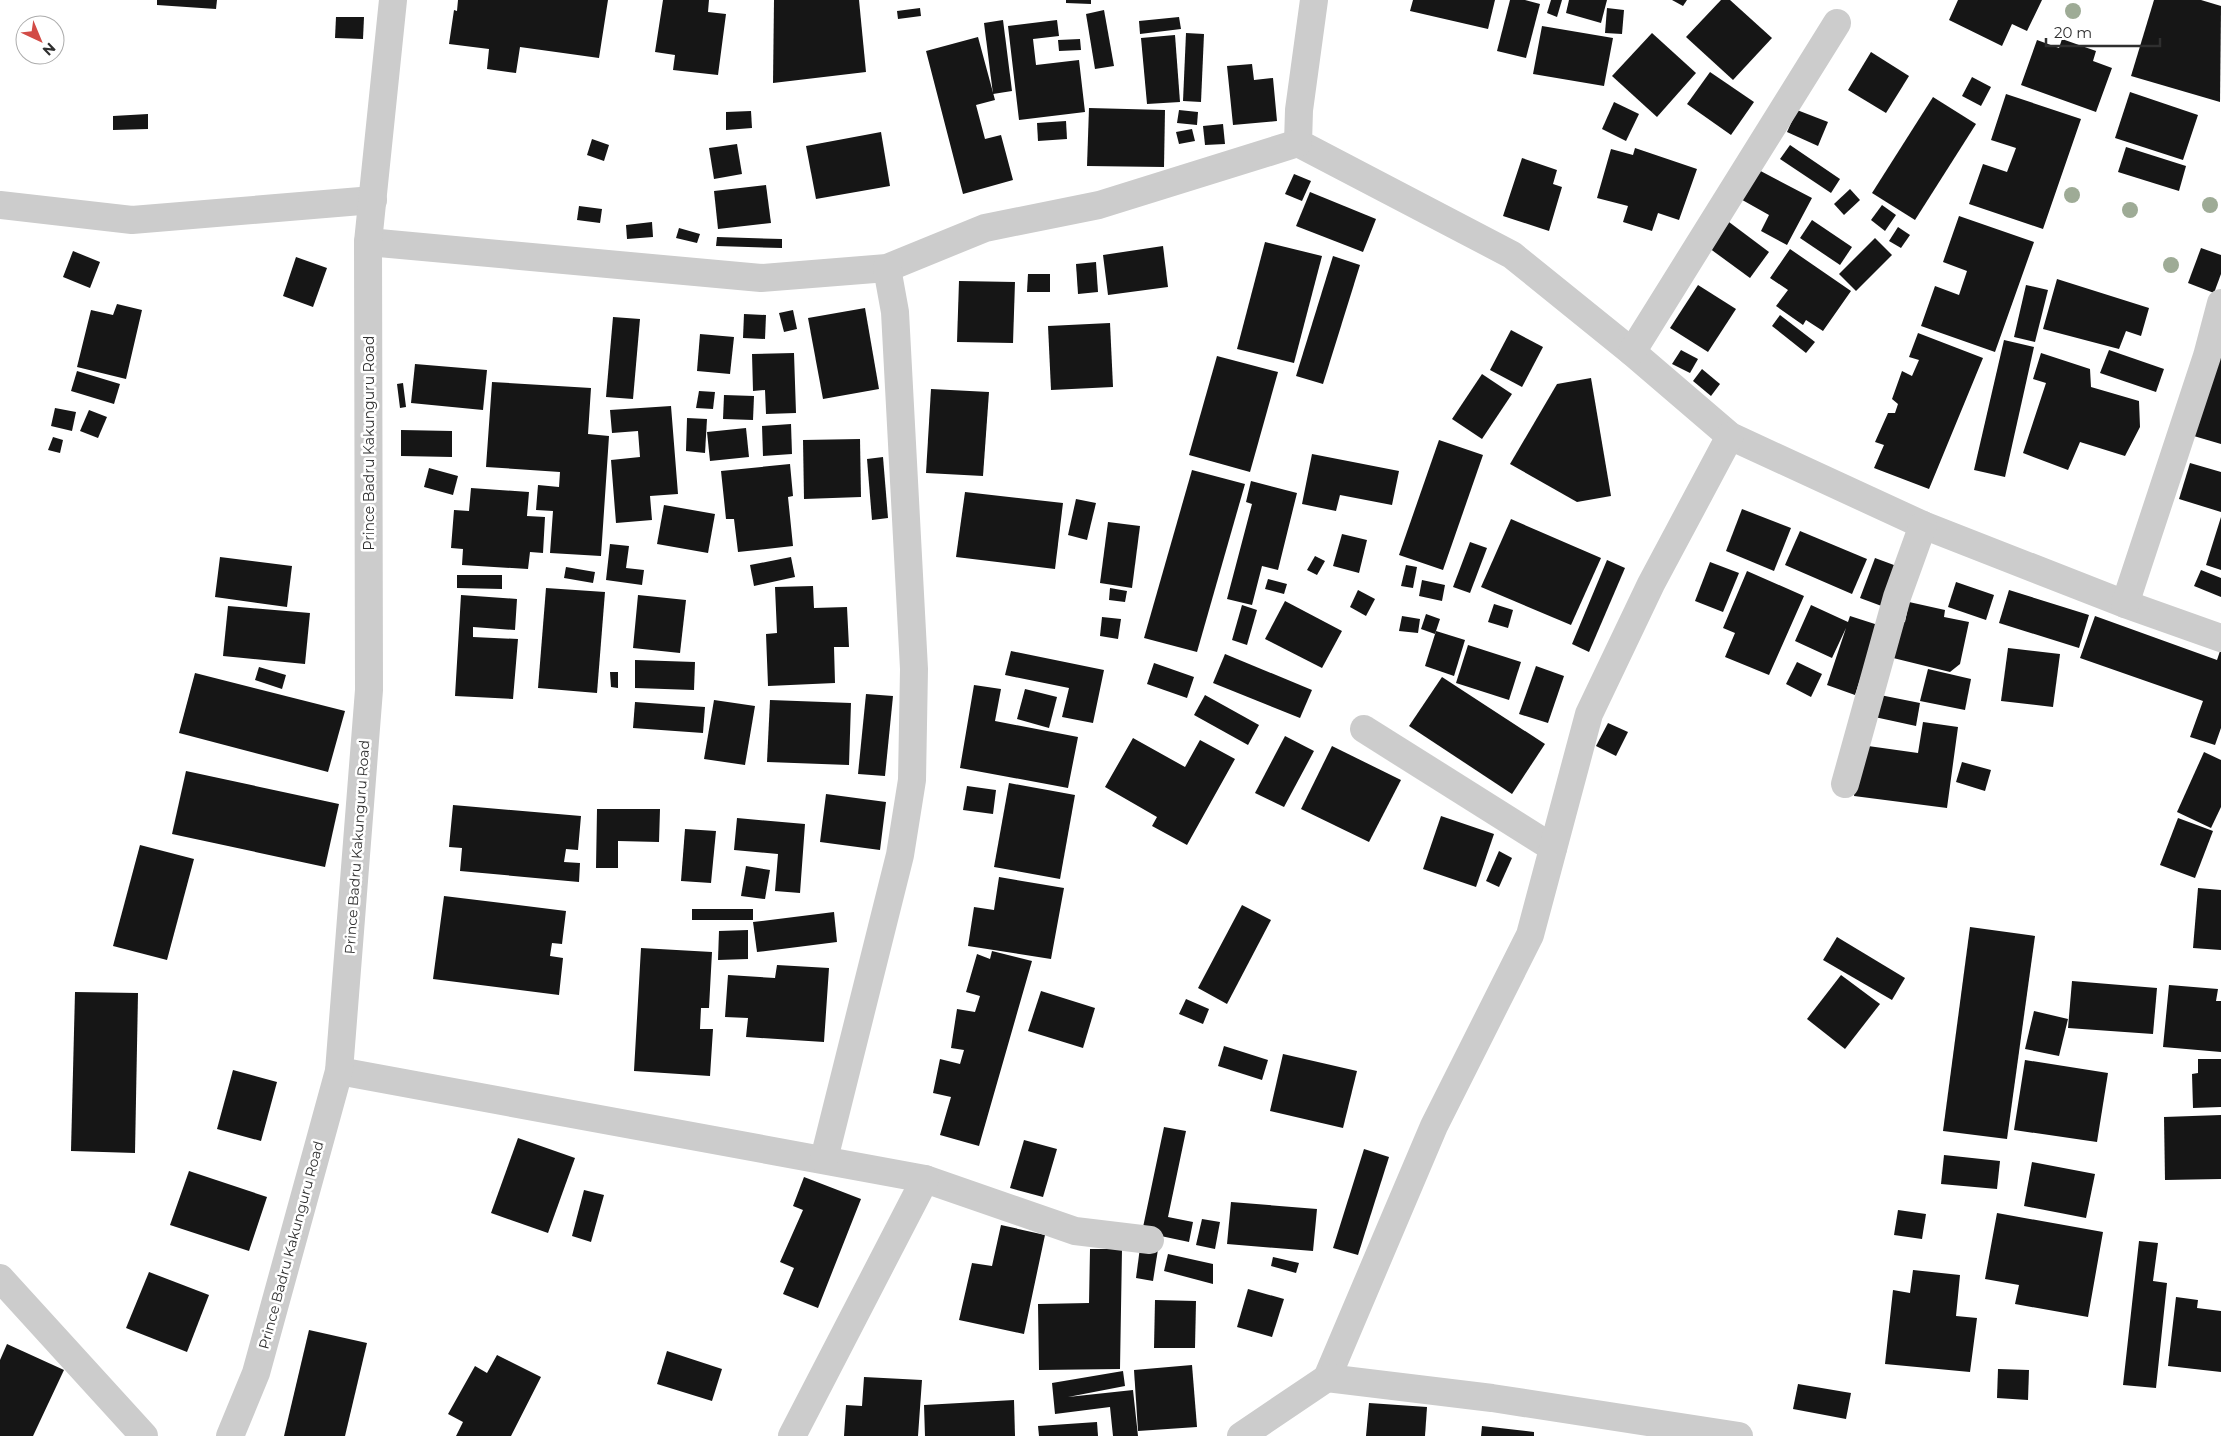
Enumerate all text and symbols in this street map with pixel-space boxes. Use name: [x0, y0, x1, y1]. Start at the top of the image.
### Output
north arrow: [15, 15, 65, 65]
scale bar: [2046, 15, 2160, 47]
text: 20 m: [2054, 23, 2092, 42]
text: N: [39, 39, 59, 60]
street label: Prince Badru Kakunguru Road: [360, 336, 378, 550]
street label: Prince Badru Kakunguru Road: [341, 739, 373, 955]
street label: Prince Badru Kakunguru Road: [255, 1139, 327, 1351]

